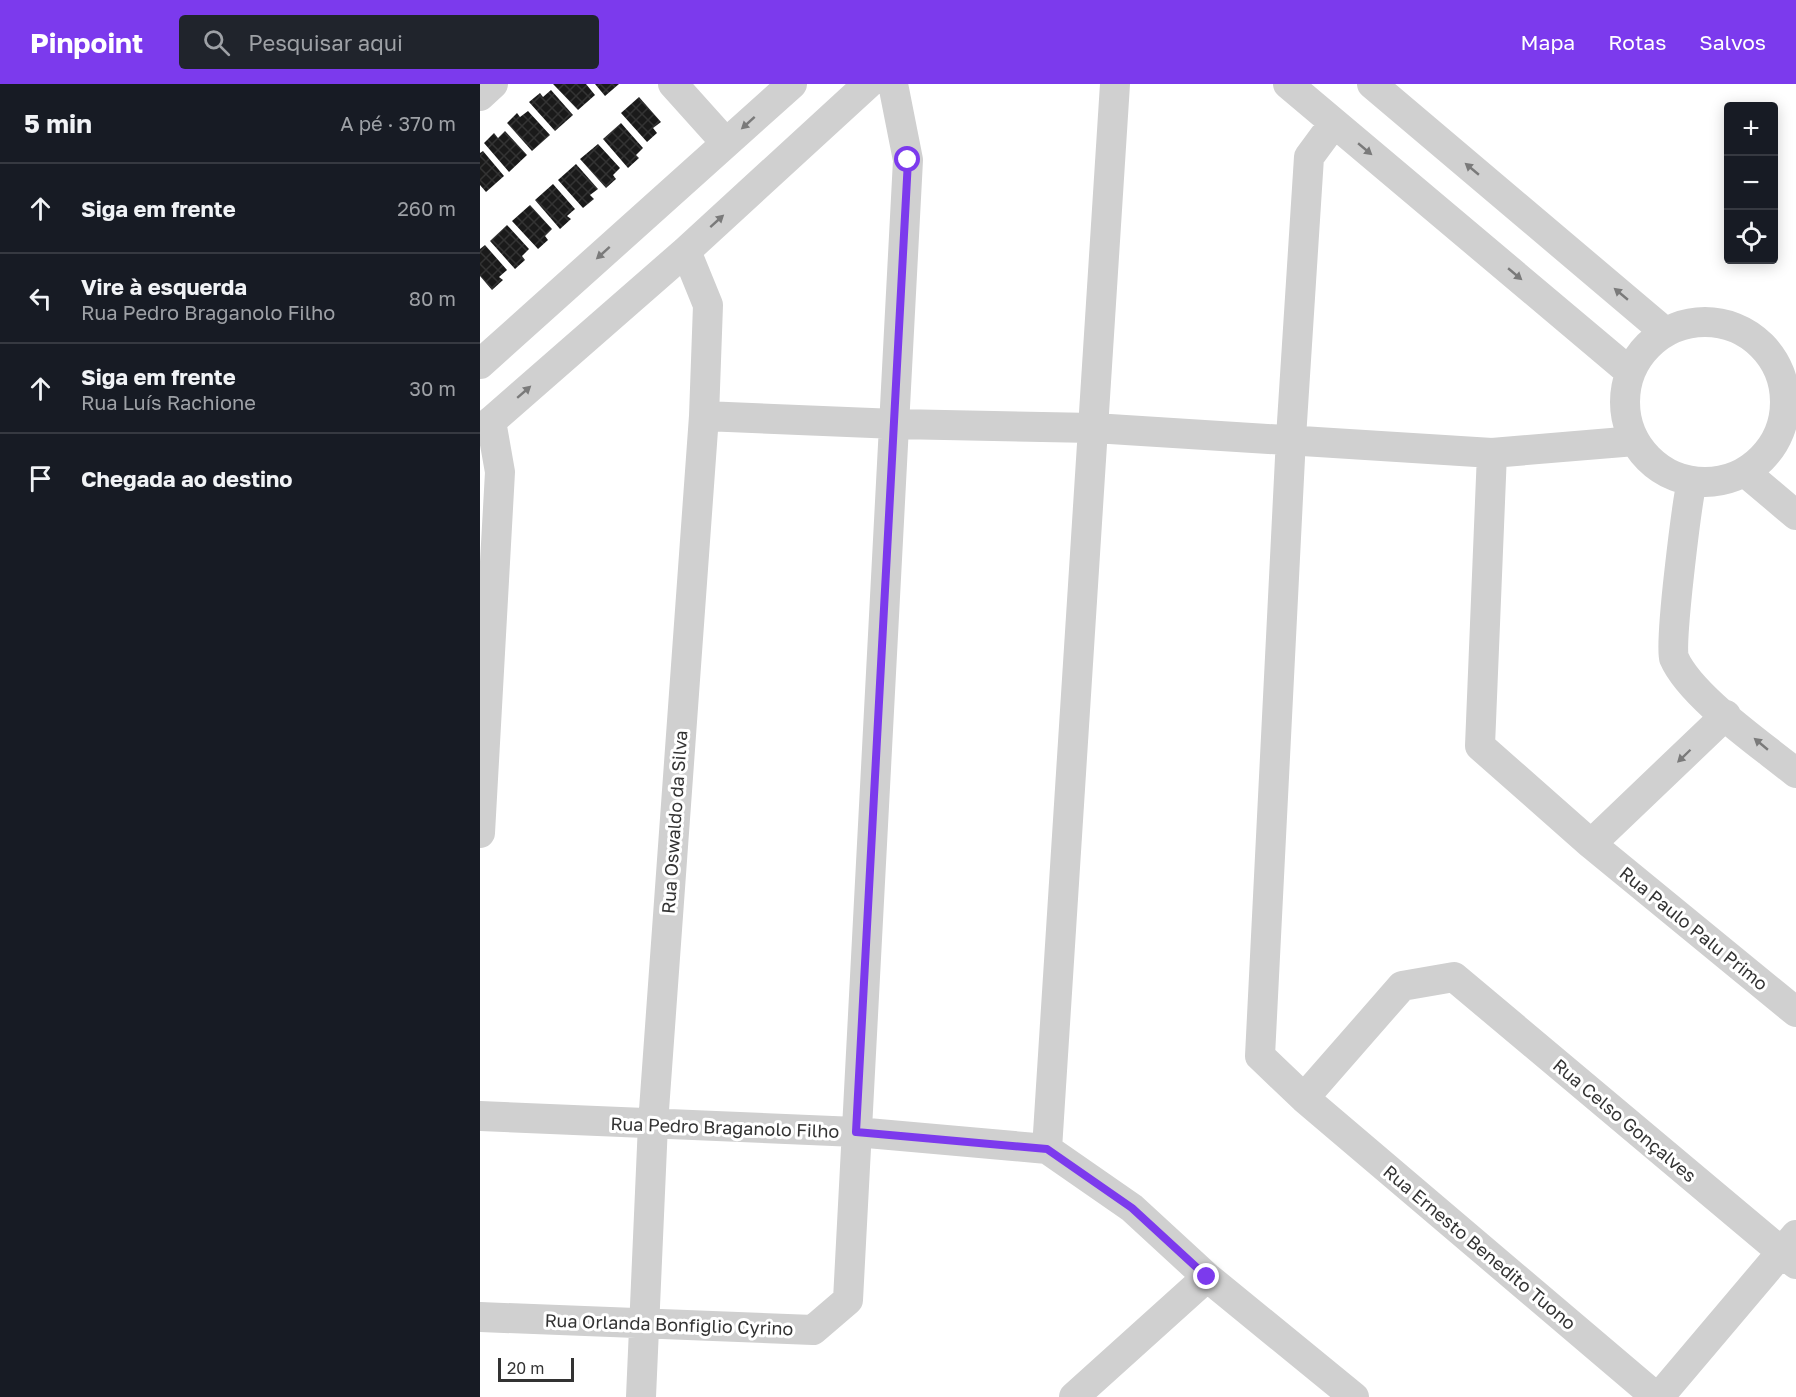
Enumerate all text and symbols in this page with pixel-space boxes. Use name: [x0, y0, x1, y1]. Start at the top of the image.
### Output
search box: [179, 15, 599, 69]
text: Pinpoint: [30, 26, 143, 59]
icon: search: [200, 26, 233, 59]
text: Pesquisar aqui: [248, 29, 403, 56]
text: Mapa: [1521, 29, 1575, 55]
text: Rotas: [1608, 29, 1666, 55]
text: Salvos: [1699, 29, 1766, 55]
map controls: [1724, 102, 1778, 264]
button: +: [1724, 102, 1778, 156]
text: 5 min: [24, 108, 92, 139]
text: A pé · 370 m: [340, 111, 456, 135]
one-way arrow: [741, 116, 756, 130]
one-way arrow: [1357, 142, 1373, 155]
route start: [894, 146, 920, 172]
button: −: [1724, 156, 1778, 210]
one-way arrow: [1464, 162, 1480, 175]
icon: ahead: [24, 192, 57, 225]
text: Siga em frente: [81, 195, 236, 222]
text: 260 m: [397, 196, 456, 220]
button: locate: [1724, 210, 1778, 264]
one-way arrow: [710, 215, 724, 229]
one-way arrow: [597, 246, 611, 260]
one-way arrow: [1507, 267, 1522, 280]
text: Vire à esquerda: [81, 273, 247, 300]
icon: left: [24, 282, 57, 315]
text: 80 m: [409, 286, 456, 310]
one-way arrow: [1613, 288, 1629, 301]
text: Rua Pedro Braganolo Filho: [81, 300, 335, 324]
text: Siga em frente: [81, 363, 236, 390]
icon: ahead: [24, 372, 57, 405]
text: 30 m: [409, 376, 456, 400]
one-way arrow: [516, 386, 531, 399]
text: Rua Luís Rachione: [81, 390, 256, 414]
icon: arrive: [24, 462, 57, 495]
text: Chegada ao destino: [81, 465, 293, 492]
street label: Rua Oswaldo da Silva: [657, 730, 691, 914]
one-way arrow: [1754, 738, 1769, 751]
one-way arrow: [1677, 748, 1691, 762]
street label: Rua Paulo Palu Primo: [1615, 861, 1773, 995]
street label: Rua Celso Gonçalves: [1549, 1054, 1701, 1186]
street label: Rua Pedro Braganolo Filho: [610, 1112, 840, 1142]
street label: Rua Ernesto Benedito Tuono: [1379, 1160, 1581, 1334]
route end: [1193, 1263, 1219, 1289]
street label: Rua Orlanda Bonfiglio Cyrino: [544, 1309, 794, 1339]
scale bar: [498, 1355, 574, 1382]
text: 20 m: [507, 1358, 544, 1378]

